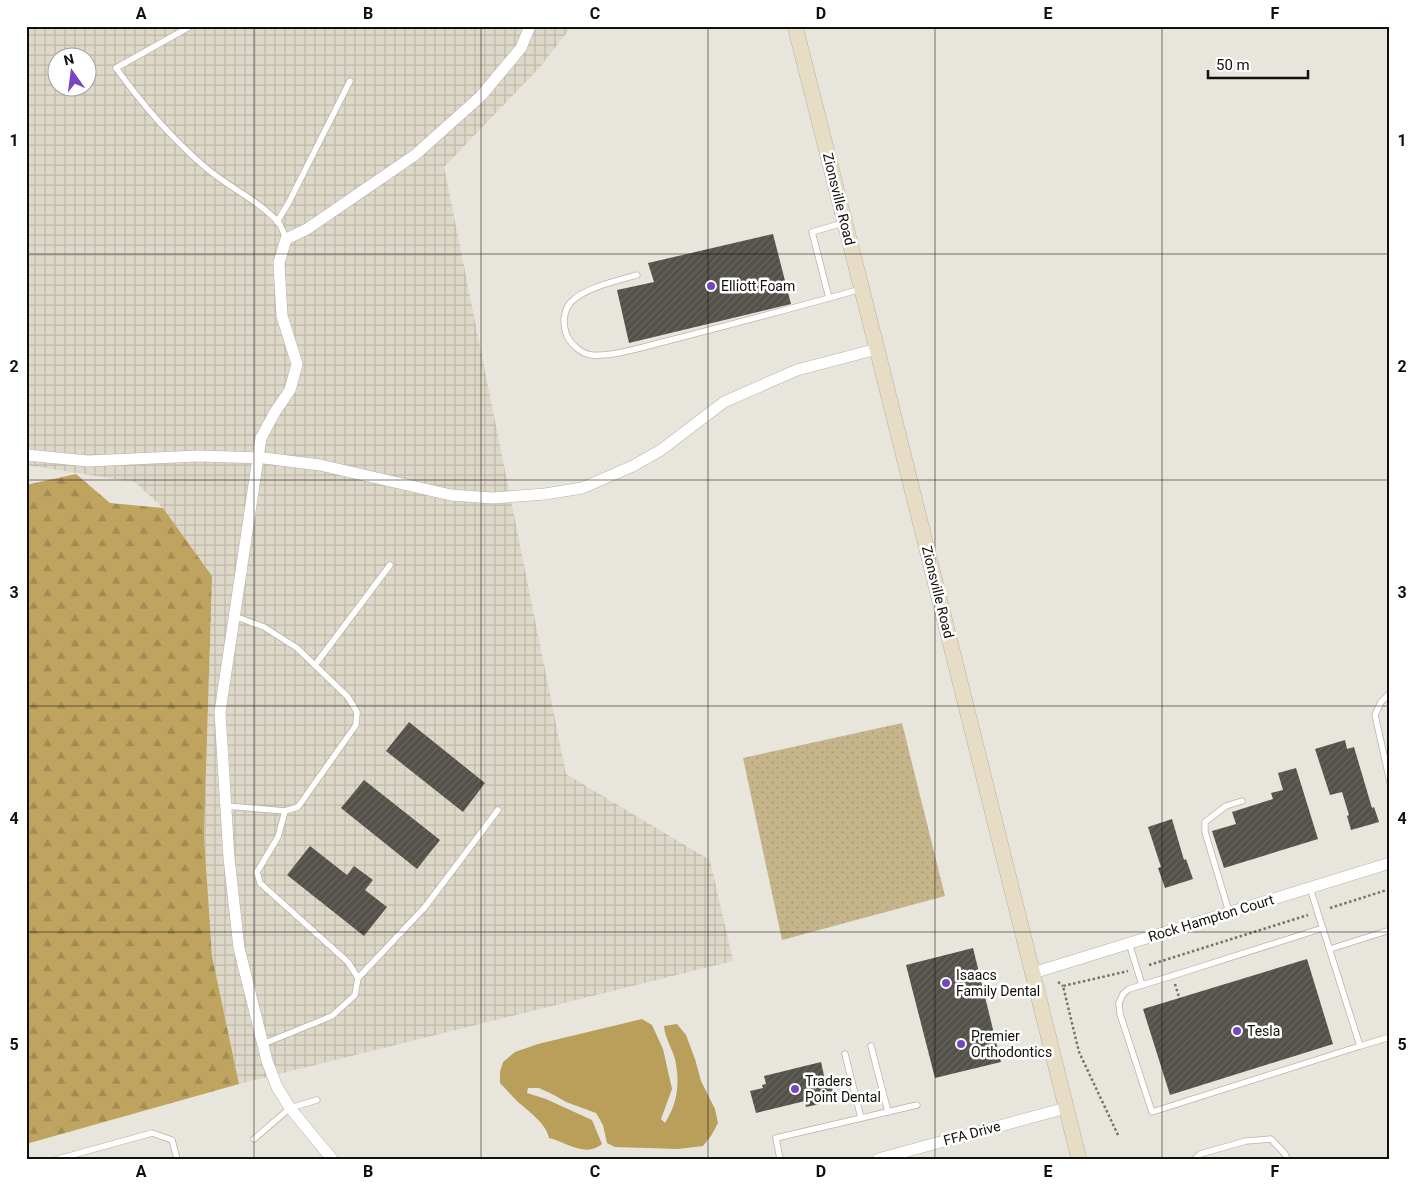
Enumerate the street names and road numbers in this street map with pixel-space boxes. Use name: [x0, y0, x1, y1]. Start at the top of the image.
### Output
street label: Zionsville Road: [820, 151, 858, 247]
street label: Zionsville Road: [919, 544, 957, 640]
street label: Rock Hampton Court: [1146, 891, 1276, 945]
street label: FFA Drive: [942, 1118, 1002, 1148]

